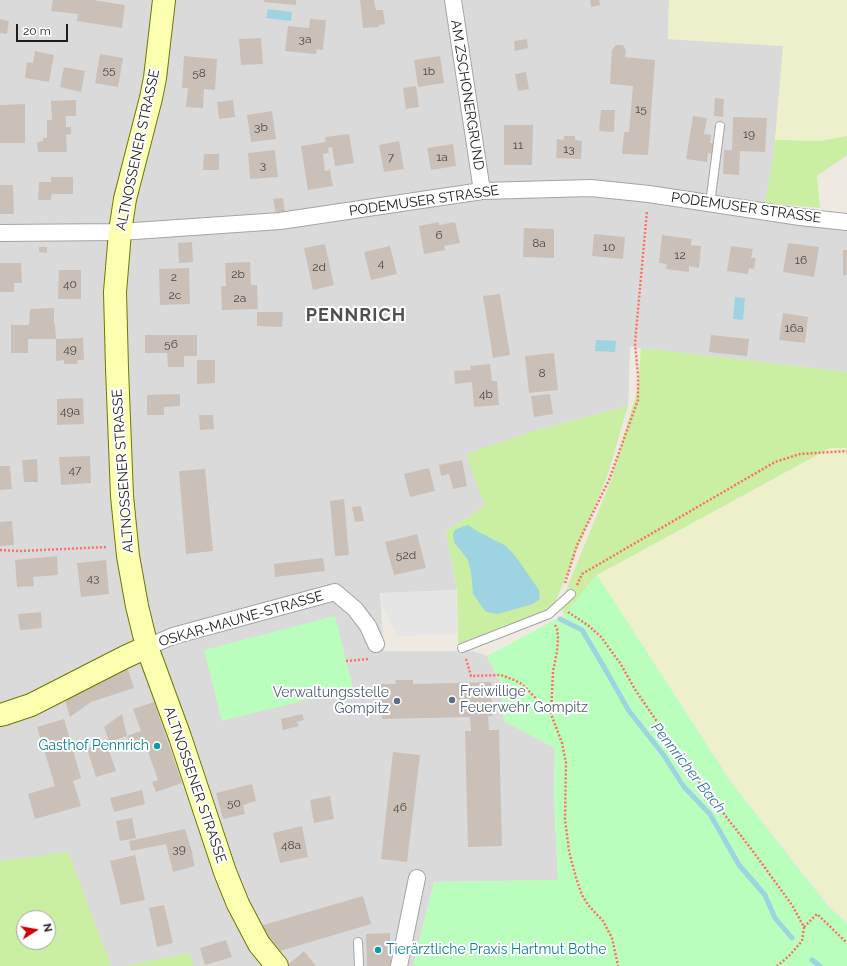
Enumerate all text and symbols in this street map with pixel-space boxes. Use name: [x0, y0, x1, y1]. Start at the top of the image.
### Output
scale bar: [18, 16, 70, 42]
street label: AM ZSCHONERGRUND: [447, 19, 487, 171]
text: 20 m: [23, 24, 51, 38]
house number: 3a: [299, 32, 311, 46]
house number: 55: [102, 63, 116, 77]
house number: 1b: [423, 64, 435, 78]
house number: 58: [192, 66, 206, 80]
street label: ALTNOSSENER STRASSE: [113, 68, 163, 232]
house number: 15: [635, 102, 647, 116]
house number: 3b: [254, 120, 268, 134]
house number: 19: [743, 127, 755, 141]
house number: 11: [513, 138, 523, 152]
house number: 13: [563, 142, 575, 156]
house number: 7: [388, 150, 394, 164]
house number: 1a: [436, 150, 448, 164]
house number: 3: [260, 158, 266, 172]
street label: PODEMUSER STRASSE: [348, 182, 500, 220]
street label: PODEMUSER STRASSE: [670, 189, 822, 227]
house number: 6: [435, 228, 443, 242]
house number: 8a: [532, 236, 546, 250]
house number: 10: [603, 240, 615, 254]
house number: 12: [674, 248, 686, 262]
house number: 16: [795, 253, 807, 267]
house number: 4: [378, 256, 384, 270]
house number: 2d: [312, 260, 326, 274]
house number: 2b: [231, 267, 245, 281]
house number: 2: [171, 270, 177, 284]
house number: 40: [63, 277, 77, 291]
house number: 2c: [169, 288, 181, 302]
house number: 2a: [234, 291, 246, 305]
district label: PENNRICH: [306, 305, 406, 327]
house number: 16a: [785, 321, 803, 335]
house number: 56: [164, 337, 178, 351]
house number: 49: [63, 342, 77, 356]
house number: 8: [538, 366, 546, 380]
house number: 4b: [479, 387, 493, 401]
street label: ALTNOSSENER STRASSE: [109, 388, 137, 554]
house number: 49a: [60, 404, 80, 418]
house number: 47: [69, 463, 81, 477]
house number: 52d: [396, 548, 416, 562]
house number: 43: [87, 571, 99, 585]
street label: OSKAR-MAUNE-STRASSE: [157, 587, 325, 651]
place label: Freiwillige Feuerwehr Gompitz: [460, 684, 588, 716]
place label: Verwaltungsstelle Gompitz: [273, 685, 389, 718]
marker: Freiwillige Feuerwehr Gompitz: [447, 695, 457, 705]
marker: Verwaltungsstelle Gompitz: [392, 696, 402, 706]
street label: ALTNOSSENER STRASSE: [160, 705, 230, 865]
water label: Pennricher Bach: [647, 719, 729, 817]
place label: Gasthof Pennrich: [38, 738, 149, 754]
marker: Gasthof Pennrich: [152, 741, 162, 751]
house number: 50: [227, 796, 241, 810]
house number: 46: [393, 800, 407, 814]
house number: 48a: [281, 838, 301, 852]
house number: 39: [172, 842, 186, 856]
north arrow: [16, 910, 56, 950]
text: N: [40, 922, 54, 933]
place label: Tierärztliche Praxis Hartmut Bothe: [386, 942, 607, 958]
marker: Tierärztliche Praxis Hartmut Bothe: [373, 945, 383, 955]

